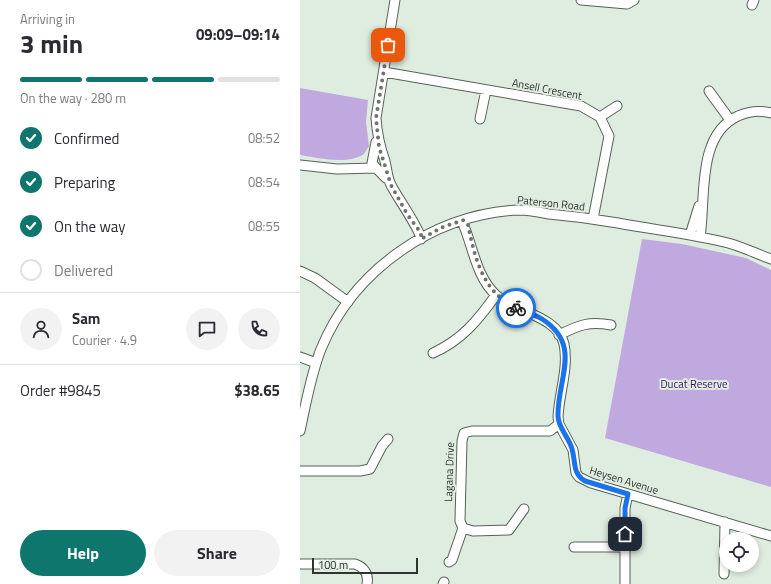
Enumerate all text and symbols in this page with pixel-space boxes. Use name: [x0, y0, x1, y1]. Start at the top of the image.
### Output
text: Arriving in: [20, 9, 75, 29]
text: 09:09–09:14: [196, 23, 280, 46]
text: 3 min: [20, 24, 83, 63]
pin: [371, 28, 405, 62]
icon: bag: [377, 34, 399, 56]
street label: Ansell Crescent: [511, 74, 583, 104]
text: On the way · 280 m: [20, 88, 126, 108]
icon: check: [20, 127, 42, 149]
text: Confirmed: [54, 127, 119, 150]
text: 08:52: [248, 128, 280, 148]
icon: check: [20, 171, 42, 193]
text: Preparing: [54, 171, 115, 194]
text: 08:54: [248, 172, 280, 192]
street label: Paterson Road: [516, 191, 586, 215]
icon: check: [20, 215, 42, 237]
text: On the way: [54, 215, 126, 238]
text: 08:55: [248, 216, 280, 236]
text: Delivered: [54, 259, 113, 282]
courier: [496, 288, 536, 328]
icon: bike: [505, 297, 527, 319]
text: Sam: [72, 307, 100, 330]
button: person: [20, 308, 62, 350]
button: chat: [186, 308, 228, 350]
button: phone: [238, 308, 280, 350]
text: Courier · 4.9: [72, 330, 137, 350]
park label: Ducat Reserve: [661, 376, 728, 392]
text: Order #9845: [20, 379, 101, 402]
text: $38.65: [234, 379, 280, 402]
street label: Lagana Drive: [440, 441, 458, 502]
street label: Heysen Avenue: [587, 462, 661, 498]
pin: [608, 517, 642, 551]
icon: home: [614, 523, 636, 545]
button: Help: [20, 530, 146, 576]
button: Share: [154, 530, 280, 576]
map controls: [719, 532, 759, 572]
button: locate: [719, 532, 759, 572]
scale bar: [312, 556, 418, 575]
text: 100 m: [318, 557, 348, 573]

